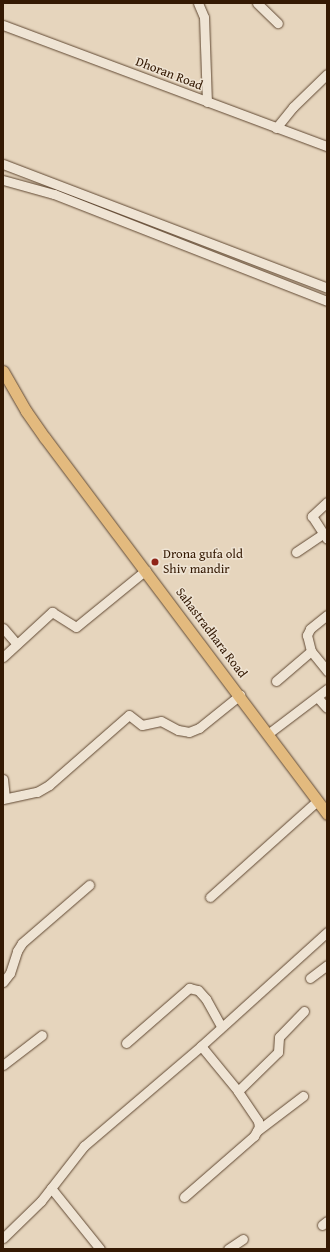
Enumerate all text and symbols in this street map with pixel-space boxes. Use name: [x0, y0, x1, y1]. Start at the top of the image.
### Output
street label: Dhoran Road: [133, 54, 205, 94]
place label: Drona gufa old Shiv mandir: [163, 547, 243, 578]
marker: Drona gufa old Shiv mandir: [150, 557, 160, 567]
street label: Sahastradhara Road: [172, 585, 250, 681]

